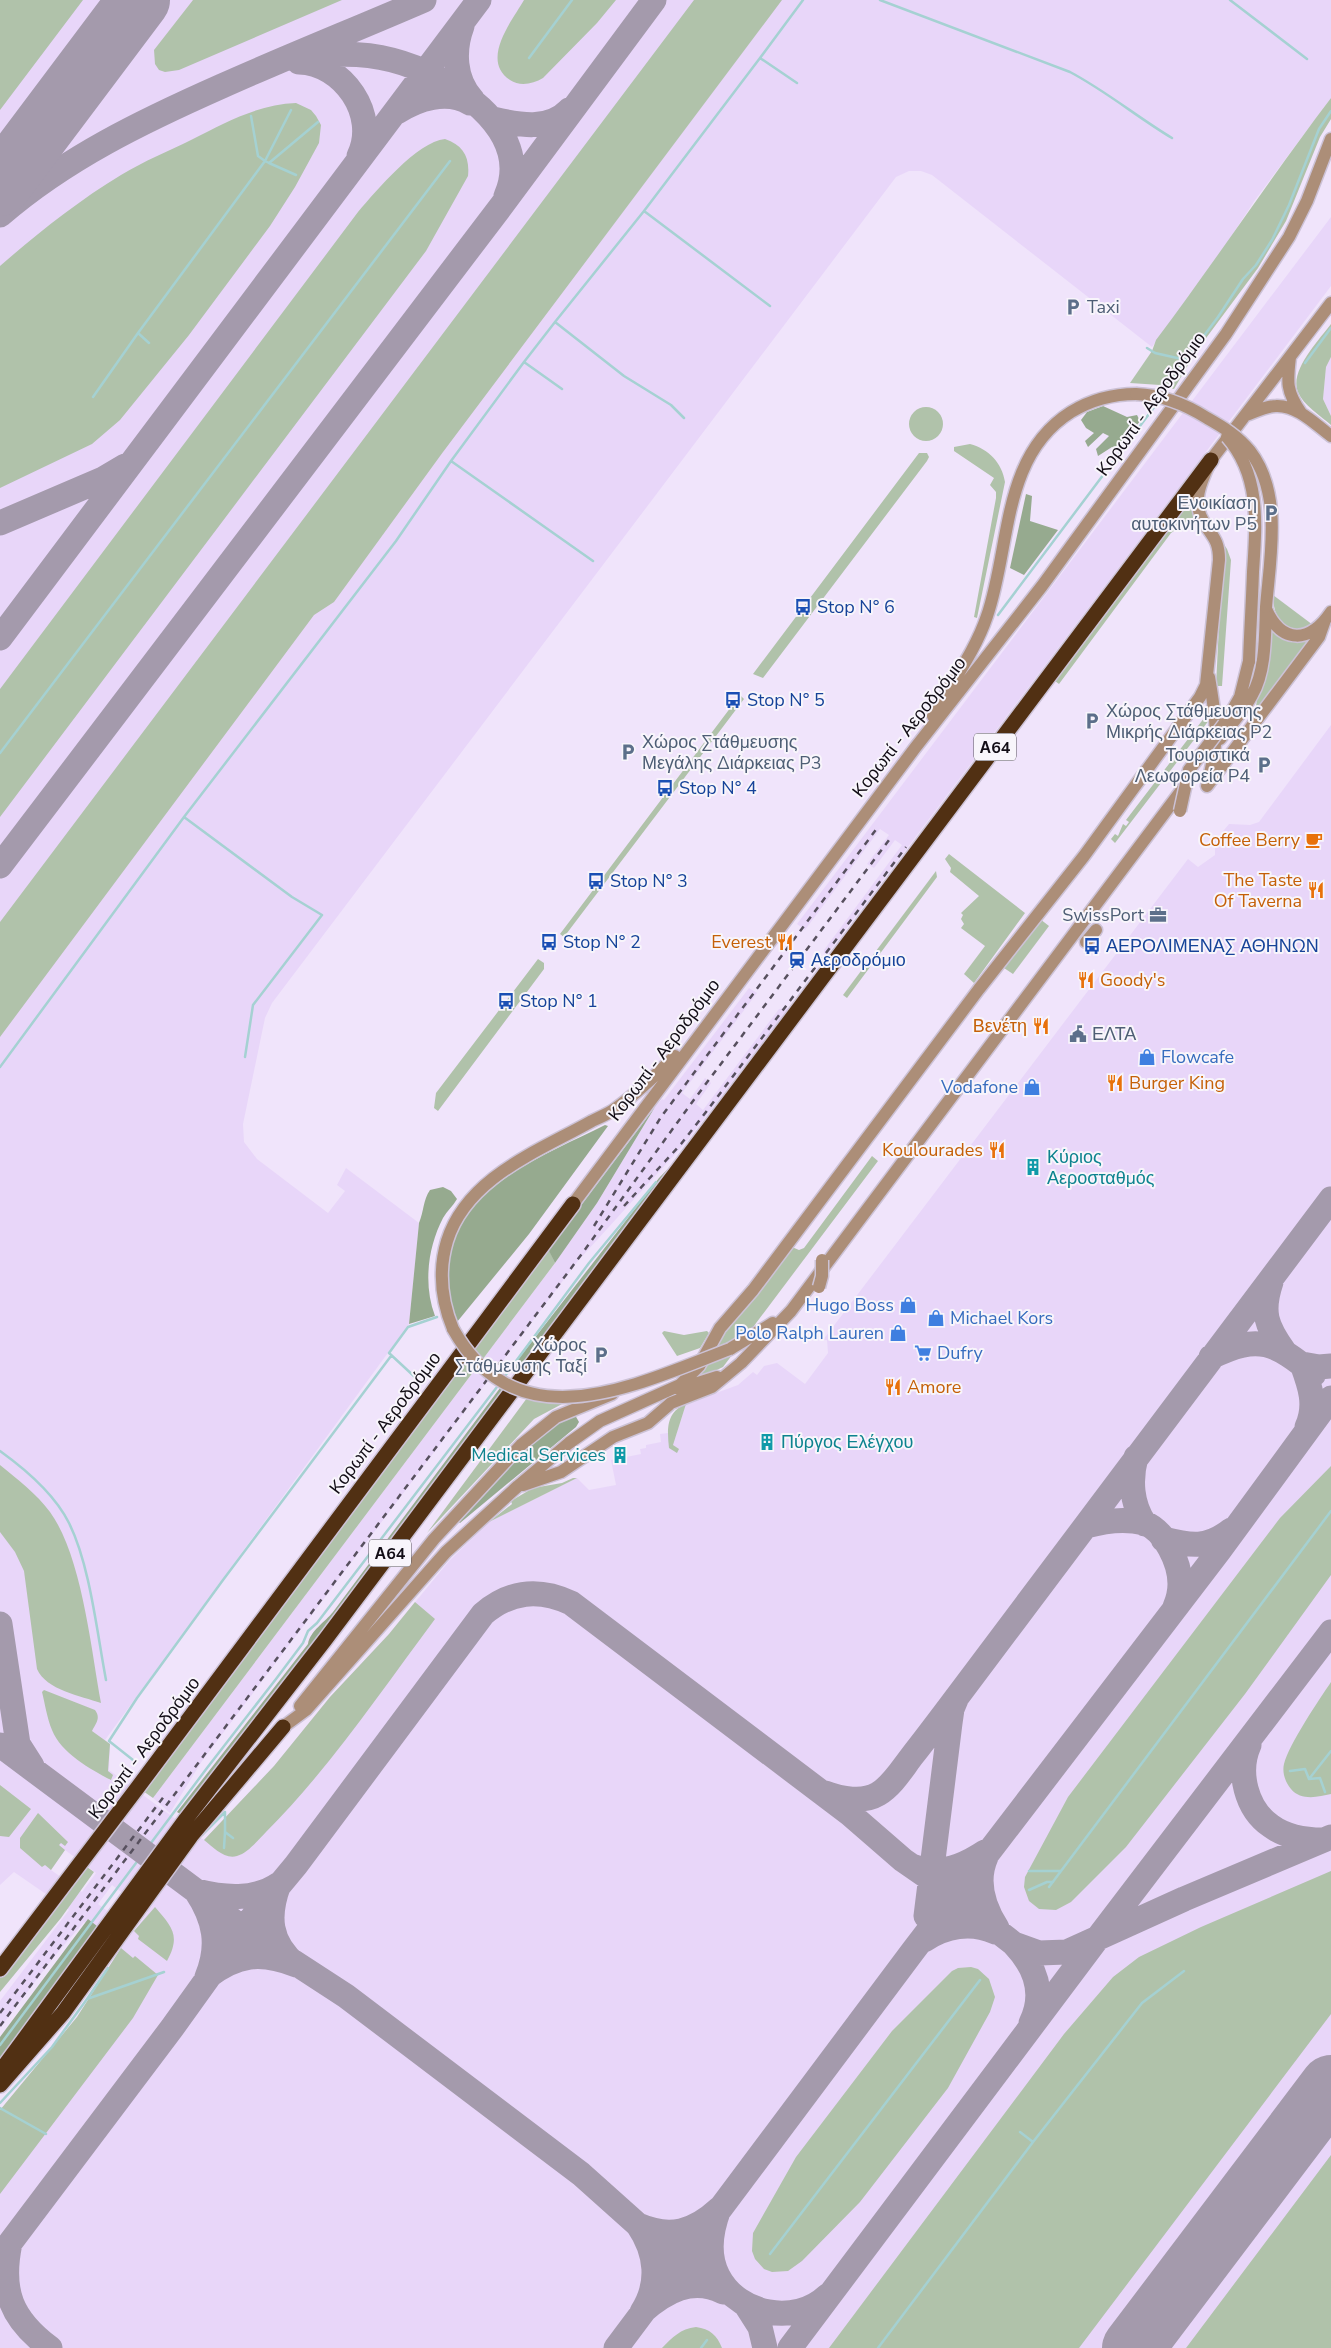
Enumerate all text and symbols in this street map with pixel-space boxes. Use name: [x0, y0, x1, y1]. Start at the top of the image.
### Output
place label: Taxi: [1087, 295, 1120, 319]
parking icon: Taxi: [1063, 297, 1083, 317]
street label: Κορωπί - Αεροδρόμιο: [1091, 327, 1211, 481]
place label: Ενοικίαση αυτοκινήτων P5: [1131, 491, 1257, 536]
parking icon: Ενοικίαση αυτοκινήτων P5: [1261, 503, 1281, 523]
place label: Stop N° 6: [817, 595, 895, 619]
bus stop icon: Stop N° 6: [793, 597, 813, 617]
street label: Κορωπί - Αεροδρόμιο: [847, 652, 971, 802]
place label: Stop N° 5: [747, 688, 825, 712]
bus stop icon: Stop N° 5: [723, 690, 743, 710]
place label: Χώρος Στάθμευσης Μικρής Διάρκειας P2: [1106, 699, 1272, 744]
parking icon: Χώρος Στάθμευσης Μικρής Διάρκειας P2: [1082, 711, 1102, 731]
place label: Χώρος Στάθμευσης Μεγάλης Διάρκειας P3: [642, 730, 821, 775]
road number: Α64: [974, 734, 1016, 760]
parking icon: Χώρος Στάθμευσης Μεγάλης Διάρκειας P3: [618, 742, 638, 762]
place label: Τουριστικά Λεωφορεία P4: [1135, 743, 1250, 788]
parking icon: Τουριστικά Λεωφορεία P4: [1254, 755, 1274, 775]
place label: Stop N° 4: [679, 776, 757, 800]
bus stop icon: Stop N° 4: [655, 778, 675, 798]
place label: Coffee Berry: [1199, 828, 1301, 852]
cafe icon: Coffee Berry: [1304, 830, 1324, 850]
place label: The Taste Of Taverna: [1214, 868, 1302, 913]
place label: Stop N° 3: [610, 869, 688, 893]
bus stop icon: Stop N° 3: [586, 871, 606, 891]
restaurant icon: The Taste Of Taverna: [1306, 880, 1326, 900]
place label: SwissPort: [1062, 903, 1145, 927]
office icon: SwissPort: [1148, 905, 1168, 925]
place label: Stop N° 2: [563, 930, 641, 954]
place label: Everest: [711, 930, 772, 954]
bus stop icon: Stop N° 2: [539, 932, 559, 952]
restaurant icon: Everest: [775, 932, 795, 952]
place label: ΑΕΡΟΛΙΜΕΝΑΣ ΑΘΗΝΩΝ: [1106, 934, 1319, 958]
bus stop icon: ΑΕΡΟΛΙΜΕΝΑΣ ΑΘΗΝΩΝ: [1082, 936, 1102, 956]
place label: Αεροδρόμιο: [811, 948, 906, 972]
station icon: Αεροδρόμιο: [787, 950, 807, 970]
place label: Goody's: [1100, 968, 1165, 992]
restaurant icon: Goody's: [1076, 970, 1096, 990]
street label: Κορωπί - Αεροδρόμιο: [603, 974, 725, 1126]
place label: Stop N° 1: [520, 989, 598, 1013]
bus stop icon: Stop N° 1: [496, 991, 516, 1011]
place label: Βενέτη: [973, 1014, 1027, 1038]
restaurant icon: Βενέτη: [1031, 1016, 1051, 1036]
place label: ΕΛΤΑ: [1092, 1022, 1136, 1046]
public building icon: ΕΛΤΑ: [1068, 1024, 1088, 1044]
place label: Flowcafe: [1161, 1045, 1234, 1069]
shop icon: Flowcafe: [1137, 1047, 1157, 1067]
place label: Burger King: [1129, 1071, 1225, 1095]
restaurant icon: Burger King: [1105, 1073, 1125, 1093]
place label: Vodafone: [940, 1075, 1018, 1099]
shop icon: Vodafone: [1022, 1077, 1042, 1097]
place label: Koulourades: [882, 1138, 983, 1162]
restaurant icon: Koulourades: [987, 1140, 1007, 1160]
place label: Κύριος Αεροσταθμός: [1047, 1145, 1155, 1190]
building icon: Κύριος Αεροσταθμός: [1023, 1157, 1043, 1177]
place label: Hugo Boss: [806, 1293, 894, 1317]
shop icon: Hugo Boss: [898, 1295, 918, 1315]
place label: Michael Kors: [950, 1306, 1053, 1330]
shop icon: Michael Kors: [926, 1308, 946, 1328]
place label: Polo Ralph Lauren: [735, 1321, 884, 1345]
shop icon: Polo Ralph Lauren: [888, 1323, 908, 1343]
place label: Χώρος Στάθμευσης Ταξί: [455, 1333, 587, 1378]
place label: Dufry: [937, 1341, 983, 1365]
supermarket icon: Dufry: [913, 1343, 933, 1363]
parking icon: Χώρος Στάθμευσης Ταξί: [591, 1345, 611, 1365]
street label: Κορωπί - Αεροδρόμιο: [324, 1347, 446, 1499]
place label: Amore: [907, 1375, 961, 1399]
restaurant icon: Amore: [883, 1377, 903, 1397]
place label: Πύργος Ελέγχου: [781, 1430, 913, 1454]
building icon: Πύργος Ελέγχου: [757, 1432, 777, 1452]
place label: Medical Services: [471, 1443, 606, 1467]
building icon: Medical Services: [610, 1445, 630, 1465]
road number: Α64: [369, 1540, 411, 1566]
street label: Κορωπί - Αεροδρόμιο: [83, 1672, 205, 1824]

